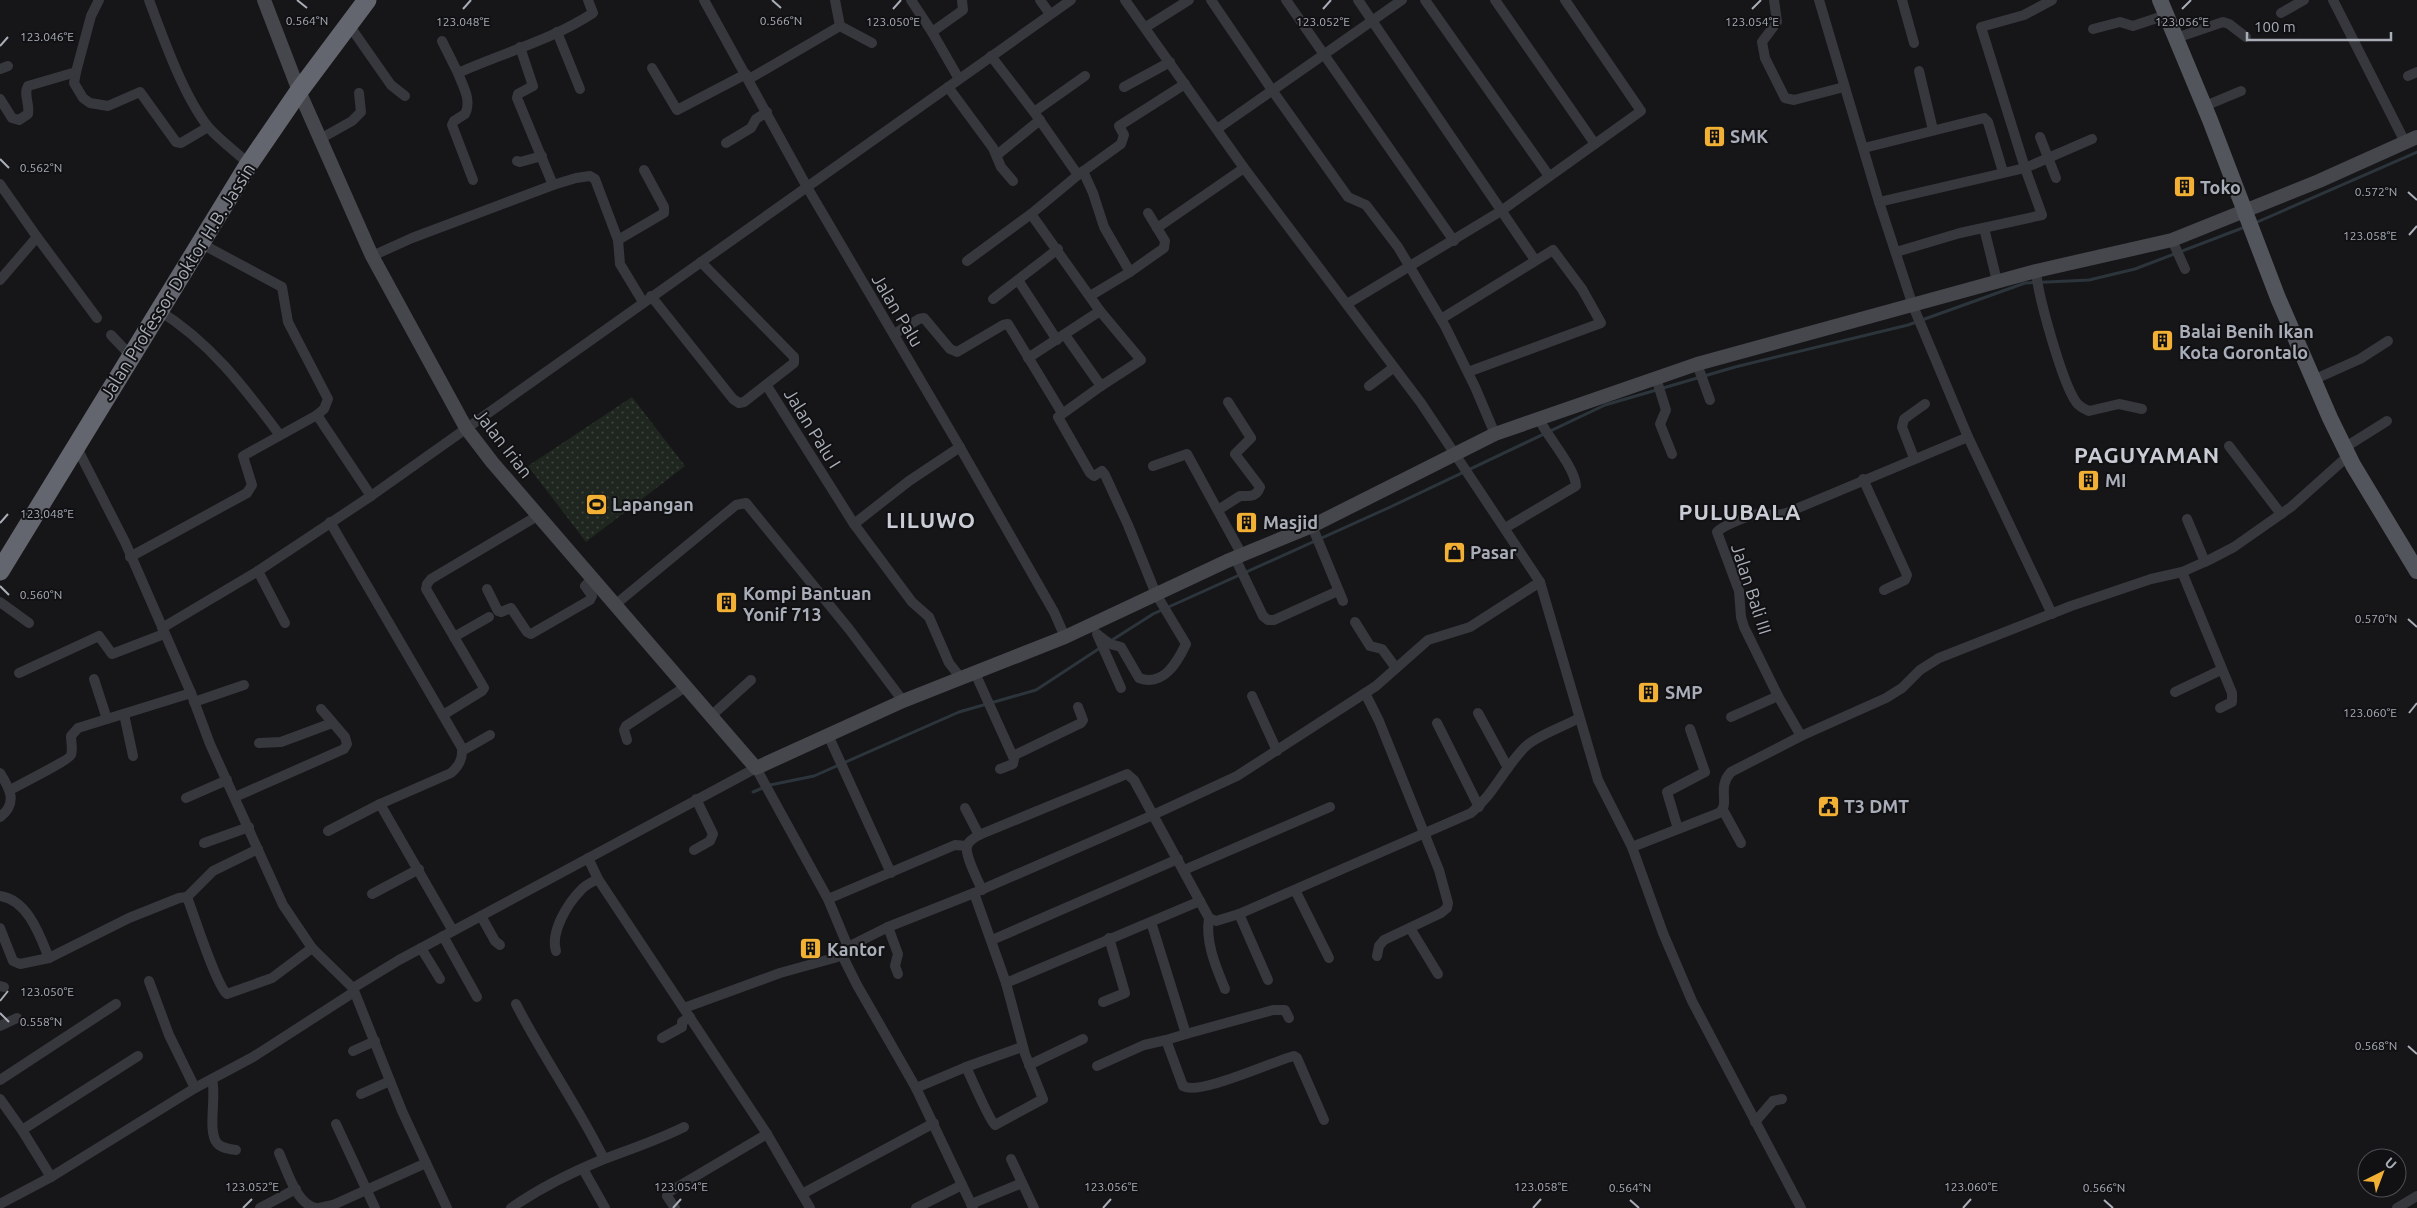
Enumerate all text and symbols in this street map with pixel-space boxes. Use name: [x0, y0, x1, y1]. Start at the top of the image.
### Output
scale bar: [2247, 10, 2391, 42]
text: 0.564°N: [286, 14, 328, 27]
text: 0.566°N: [760, 14, 802, 27]
text: 123.048°E: [436, 15, 490, 28]
text: 123.050°E: [866, 15, 920, 28]
text: 123.052°E: [1296, 15, 1350, 28]
text: 123.054°E: [1725, 15, 1779, 28]
text: 123.056°E: [2155, 15, 2209, 28]
text: 100 m: [2254, 18, 2296, 35]
text: 123.046°E: [20, 30, 74, 43]
building icon: SMK: [1702, 124, 1726, 148]
place label: SMK: [1730, 126, 1768, 146]
street label: Jalan Professor Doktor H.B. Jassin: [96, 159, 258, 403]
text: 0.562°N: [20, 161, 62, 174]
building icon: Toko: [2172, 175, 2196, 199]
place label: Toko: [2200, 177, 2241, 197]
text: 0.572°N: [2355, 185, 2397, 198]
text: 123.058°E: [2343, 229, 2397, 242]
street label: Jalan Palu: [868, 270, 928, 350]
place label: Balai Benih Ikan Kota Gorontalo: [2179, 321, 2314, 362]
building icon: Balai Benih Ikan Kota Gorontalo: [2151, 329, 2175, 353]
street label: Jalan Palu I: [781, 384, 845, 472]
street label: Jalan Irian: [471, 405, 537, 481]
district label: PAGUYAMAN: [2074, 442, 2220, 467]
building icon: MI: [2077, 468, 2101, 492]
place label: MI: [2105, 470, 2126, 490]
sports icon: Lapangan: [584, 492, 608, 516]
place label: Lapangan: [612, 494, 694, 514]
district label: PULUBALA: [1679, 499, 1801, 524]
text: 123.048°E: [20, 507, 74, 520]
district label: LILUWO: [886, 507, 976, 532]
building icon: Masjid: [1235, 510, 1259, 534]
place label: Masjid: [1263, 512, 1318, 532]
shop icon: Pasar: [1442, 540, 1466, 564]
street label: Jalan Bali III: [1728, 541, 1776, 637]
place label: Pasar: [1470, 542, 1517, 562]
place label: Kompi Bantuan Yonif 713: [743, 583, 872, 624]
text: 0.560°N: [20, 588, 62, 601]
building icon: Kompi Bantuan Yonif 713: [715, 591, 739, 615]
text: 0.570°N: [2355, 612, 2397, 625]
building icon: SMP: [1637, 680, 1661, 704]
place label: SMP: [1665, 682, 1703, 702]
text: 123.060°E: [2343, 706, 2397, 719]
public building icon: T3 DMT: [1816, 794, 1840, 818]
place label: T3 DMT: [1844, 796, 1909, 816]
building icon: Kantor: [799, 937, 823, 961]
place label: Kantor: [827, 939, 885, 959]
text: 123.050°E: [20, 985, 74, 998]
text: 0.558°N: [20, 1015, 62, 1028]
text: 0.568°N: [2355, 1039, 2397, 1052]
north arrow: [2357, 1148, 2407, 1198]
text: U: [2382, 1154, 2400, 1173]
text: 123.052°E: [225, 1180, 279, 1193]
text: 123.054°E: [654, 1180, 708, 1193]
text: 123.056°E: [1084, 1180, 1138, 1193]
text: 123.058°E: [1514, 1180, 1568, 1193]
text: 123.060°E: [1944, 1180, 1998, 1193]
text: 0.564°N: [1609, 1181, 1651, 1194]
text: 0.566°N: [2083, 1181, 2125, 1194]

